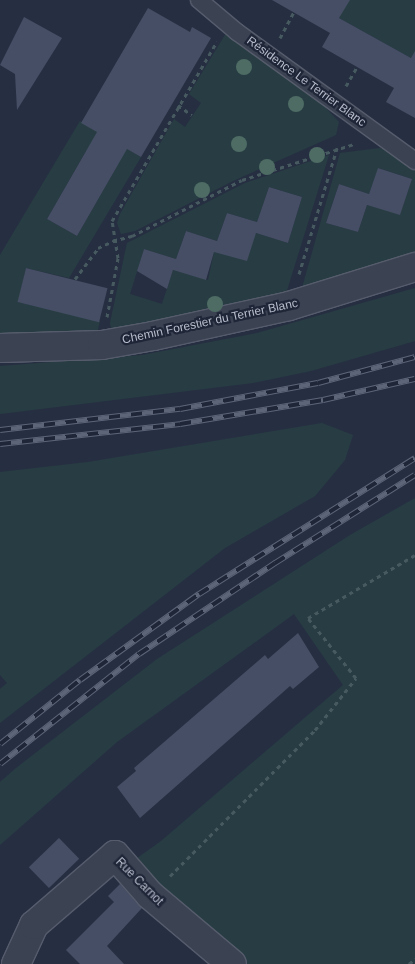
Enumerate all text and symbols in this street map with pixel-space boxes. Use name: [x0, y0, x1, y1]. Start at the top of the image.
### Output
street label: Résidence Le Terrier Blanc: [243, 34, 369, 130]
street label: Chemin Forestier du Terrier Blanc: [121, 296, 299, 348]
street label: Rue Carnot: [112, 855, 166, 909]

